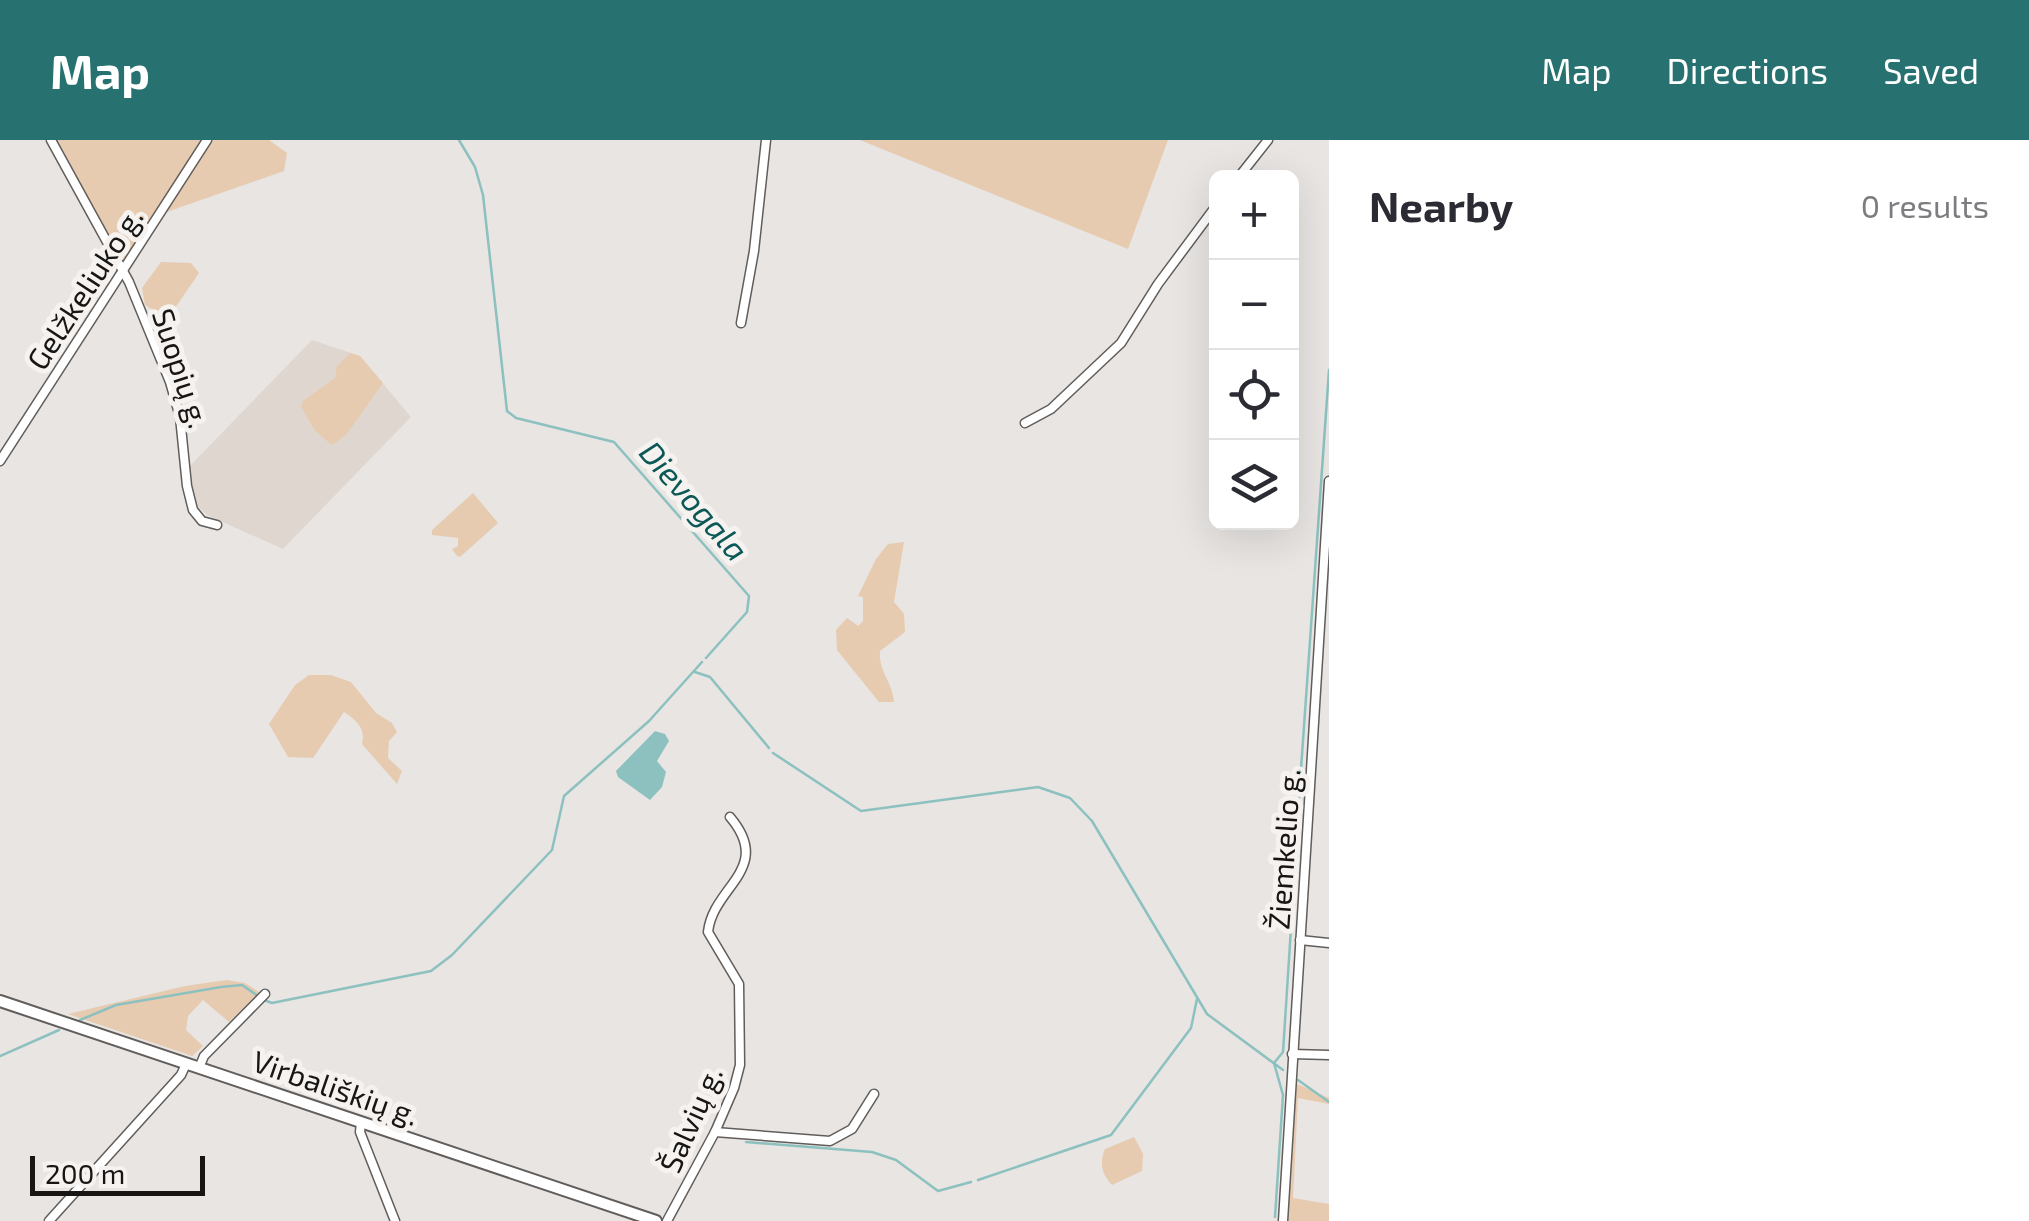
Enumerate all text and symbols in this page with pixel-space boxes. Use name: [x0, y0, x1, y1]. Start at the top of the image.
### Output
text: Map: [50, 41, 150, 99]
text: Map: [1541, 49, 1612, 91]
text: Directions: [1667, 49, 1828, 91]
text: Saved: [1883, 49, 1979, 91]
map controls: [1209, 170, 1299, 530]
button: +: [1209, 170, 1299, 260]
text: Nearby: [1369, 180, 1513, 230]
text: 0 results: [1861, 186, 1989, 224]
street label: Gelžkeliuko g.: [18, 200, 150, 376]
button: −: [1209, 260, 1299, 350]
street label: Suopių g.: [146, 304, 218, 432]
button: locate: [1209, 350, 1299, 440]
water label: Dievogala: [632, 433, 757, 568]
button: layers: [1209, 440, 1299, 530]
street label: Žiemkelio g.: [1259, 767, 1307, 931]
street label: Virbališkių g.: [248, 1042, 424, 1132]
street label: Šalvių g.: [651, 1060, 729, 1178]
scale bar: [30, 1151, 205, 1196]
text: 200 m: [45, 1156, 125, 1190]

